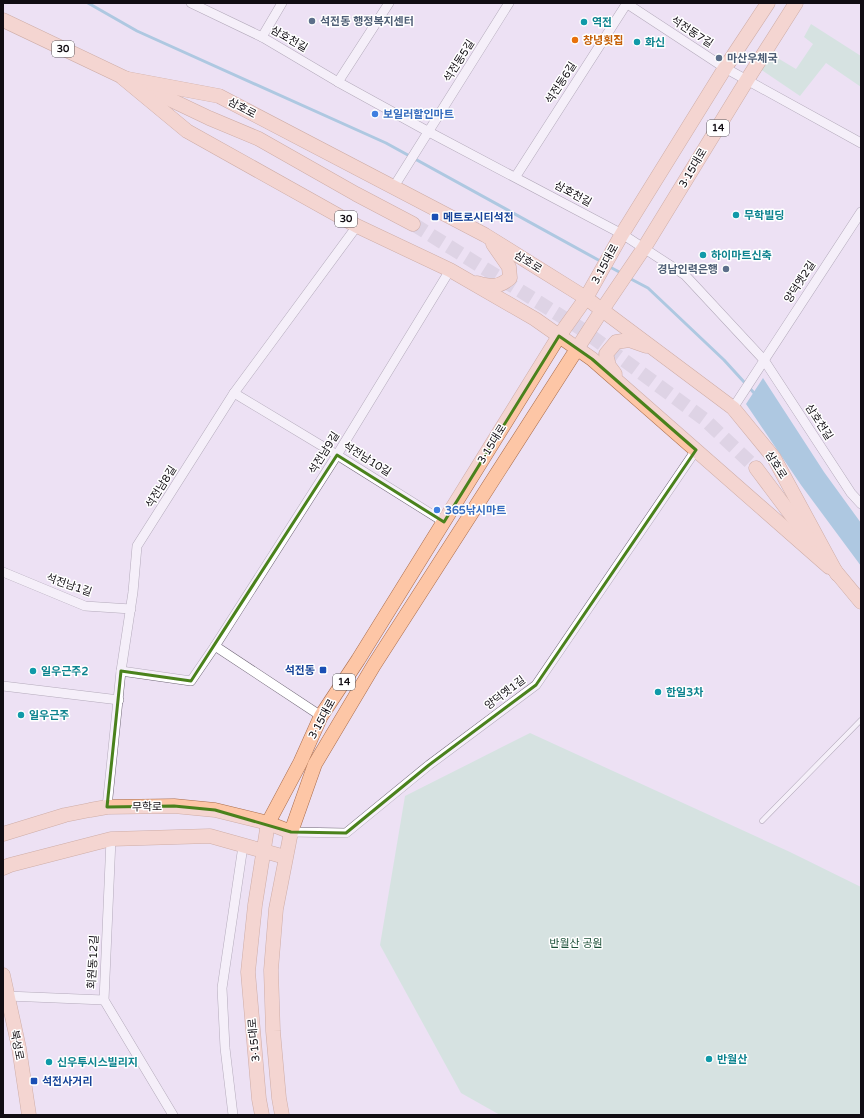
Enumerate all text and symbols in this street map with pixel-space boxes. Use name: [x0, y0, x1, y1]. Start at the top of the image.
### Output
street label: 석전동7길: [669, 14, 715, 50]
place label: 석전동 행정복지센터: [320, 15, 414, 28]
marker: 석전동 행정복지센터: [307, 16, 317, 26]
place label: 역전: [592, 16, 612, 29]
marker: 역전: [579, 17, 589, 27]
street label: 삼호천길: [268, 23, 310, 55]
place label: 창녕횟집: [583, 34, 623, 47]
marker: 창녕횟집: [570, 35, 580, 45]
place label: 화신: [645, 36, 665, 49]
street label: 석전동5길: [441, 37, 477, 85]
marker: 화신: [632, 37, 642, 47]
road number: 30: [52, 41, 74, 57]
place label: 마산우체국: [727, 52, 778, 65]
marker: 마산우체국: [714, 53, 724, 63]
street label: 석전동6길: [543, 60, 579, 106]
street label: 삼호로: [226, 95, 258, 121]
place label: 보일러할인마트: [383, 108, 454, 121]
marker: 보일러할인마트: [370, 109, 380, 119]
road number: 14: [707, 120, 729, 136]
street label: 3·15대로: [676, 146, 710, 190]
street label: 삼호천길: [552, 179, 594, 209]
place label: 무학빌딩: [744, 209, 784, 222]
marker: 무학빌딩: [731, 210, 741, 220]
road number: 30: [335, 211, 357, 227]
place label: 메트로시티석전: [443, 211, 514, 224]
marker: 메트로시티석전: [430, 212, 440, 222]
street label: 3.15대로: [589, 242, 621, 286]
street label: 삼호로: [512, 248, 544, 276]
place label: 하이마트신축: [711, 249, 772, 262]
marker: 하이마트신축: [698, 250, 708, 260]
street label: 양덕옛2길: [782, 259, 818, 305]
place label: 경남인력은행: [657, 263, 718, 276]
marker: 경남인력은행: [721, 264, 731, 274]
street label: 삼호천길: [803, 401, 835, 443]
street label: 3·15대로: [475, 422, 509, 466]
street label: 석전남9길: [306, 429, 342, 477]
street label: 석전남10길: [341, 439, 393, 479]
street label: 삼호로: [762, 449, 790, 481]
street label: 석전남8길: [143, 463, 179, 511]
place label: 365낚시마트: [445, 504, 506, 517]
marker: 365낚시마트: [432, 505, 442, 515]
street label: 석전남1길: [44, 571, 94, 599]
place label: 석전동: [285, 664, 315, 677]
place label: 일우근주2: [41, 665, 88, 678]
marker: 석전동: [318, 665, 328, 675]
marker: 일우근주2: [28, 666, 38, 676]
road number: 14: [333, 674, 355, 690]
street label: 양덕옛1길: [482, 674, 528, 712]
place label: 한일3차: [666, 686, 703, 699]
marker: 한일3차: [653, 687, 663, 697]
street label: 3·15대로: [306, 697, 338, 741]
place label: 일우근주: [29, 709, 69, 722]
marker: 일우근주: [16, 710, 26, 720]
street label: 무학로: [132, 800, 162, 814]
street label: 회원동12길: [85, 935, 101, 989]
park label: 반월산 공원: [549, 937, 603, 950]
street label: 3·15대로: [246, 1018, 262, 1062]
street label: 북성로: [8, 1029, 26, 1061]
place label: 반월산: [717, 1053, 747, 1066]
marker: 반월산: [704, 1054, 714, 1064]
place label: 신우투시스빌리지: [57, 1056, 138, 1069]
marker: 신우투시스빌리지: [44, 1057, 54, 1067]
place label: 석전사거리: [42, 1075, 93, 1088]
marker: 석전사거리: [29, 1076, 39, 1086]

